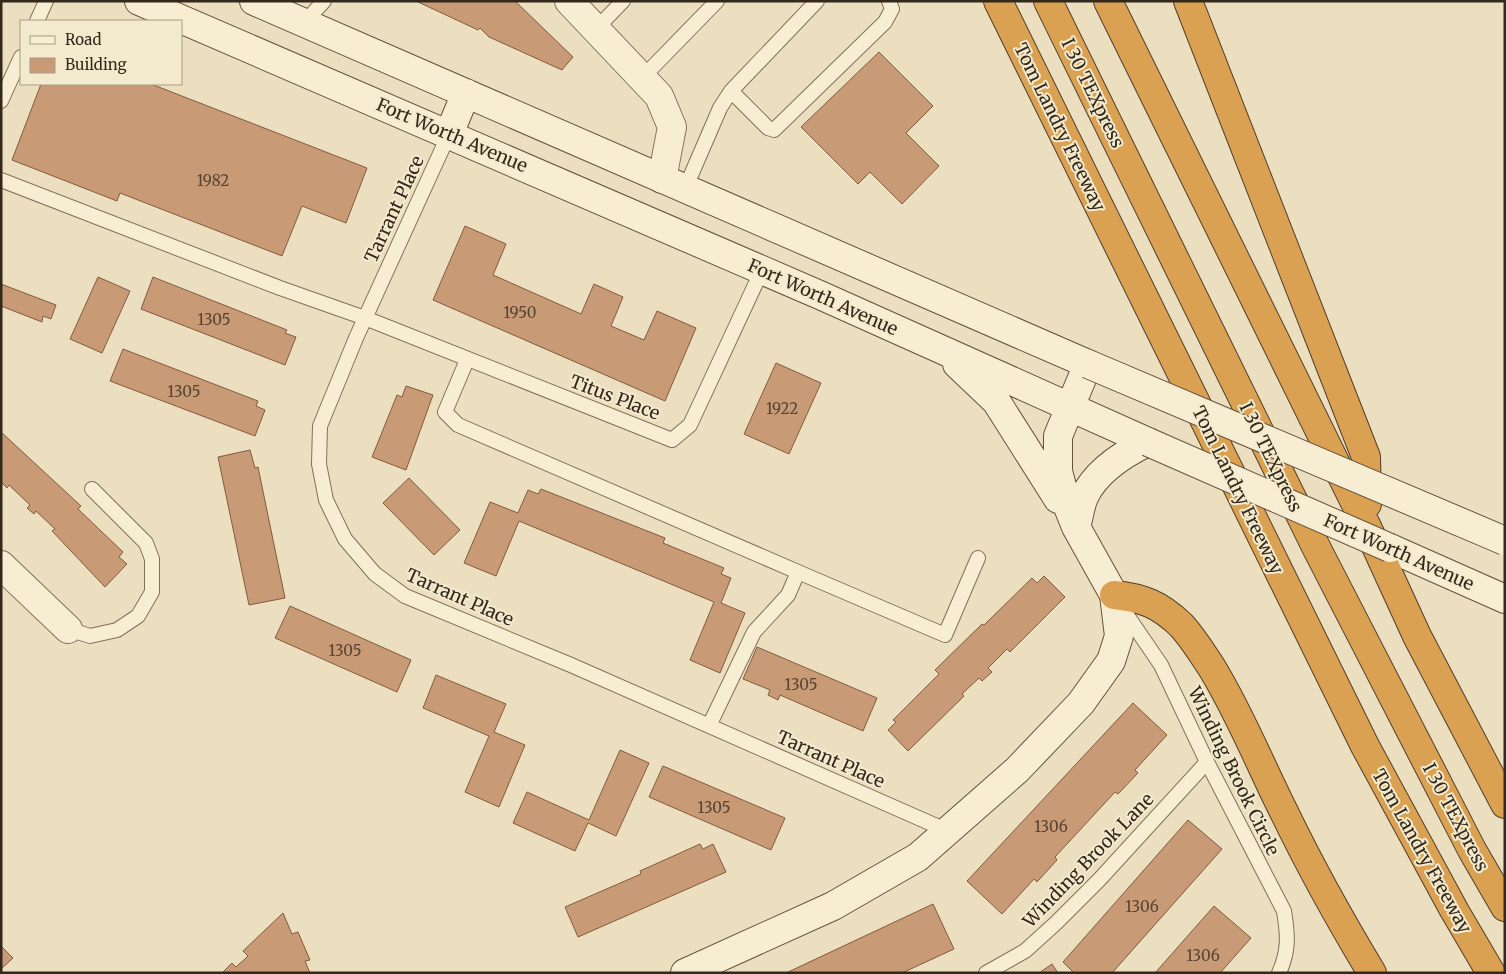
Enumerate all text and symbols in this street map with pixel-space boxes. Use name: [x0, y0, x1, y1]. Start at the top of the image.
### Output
legend: [20, 20, 182, 85]
text: Road: [65, 30, 101, 49]
street label: I 30 TEXpress: [1057, 34, 1130, 152]
street label: Tom Landry Freeway: [1009, 39, 1111, 215]
text: Building: [65, 55, 127, 74]
street label: Fort Worth Avenue: [373, 93, 531, 177]
street label: Tarrant Place: [359, 152, 429, 266]
house number: 1982: [197, 171, 229, 190]
street label: Fort Worth Avenue: [744, 254, 902, 340]
house number: 1950: [504, 303, 536, 322]
house number: 1305: [198, 310, 230, 329]
street label: Titus Place: [567, 369, 663, 425]
house number: 1305: [168, 382, 200, 401]
street label: I 30 TEXpress: [1235, 398, 1308, 516]
house number: 1922: [766, 399, 798, 418]
street label: Tom Landry Freeway: [1187, 402, 1289, 578]
street label: Fort Worth Avenue: [1320, 509, 1478, 595]
street label: Tarrant Place: [403, 563, 517, 631]
house number: 1305: [329, 641, 361, 660]
house number: 1305: [785, 675, 817, 694]
street label: Winding Brook Circle: [1183, 682, 1285, 859]
street label: Tarrant Place: [774, 725, 888, 793]
street label: I 30 TEXpress: [1418, 759, 1494, 875]
street label: Tom Landry Freeway: [1367, 765, 1477, 938]
street label: Winding Brook Lane: [1017, 788, 1158, 933]
house number: 1305: [698, 798, 730, 817]
house number: 1306: [1034, 817, 1068, 836]
house number: 1306: [1125, 897, 1159, 916]
house number: 1306: [1186, 946, 1220, 965]

